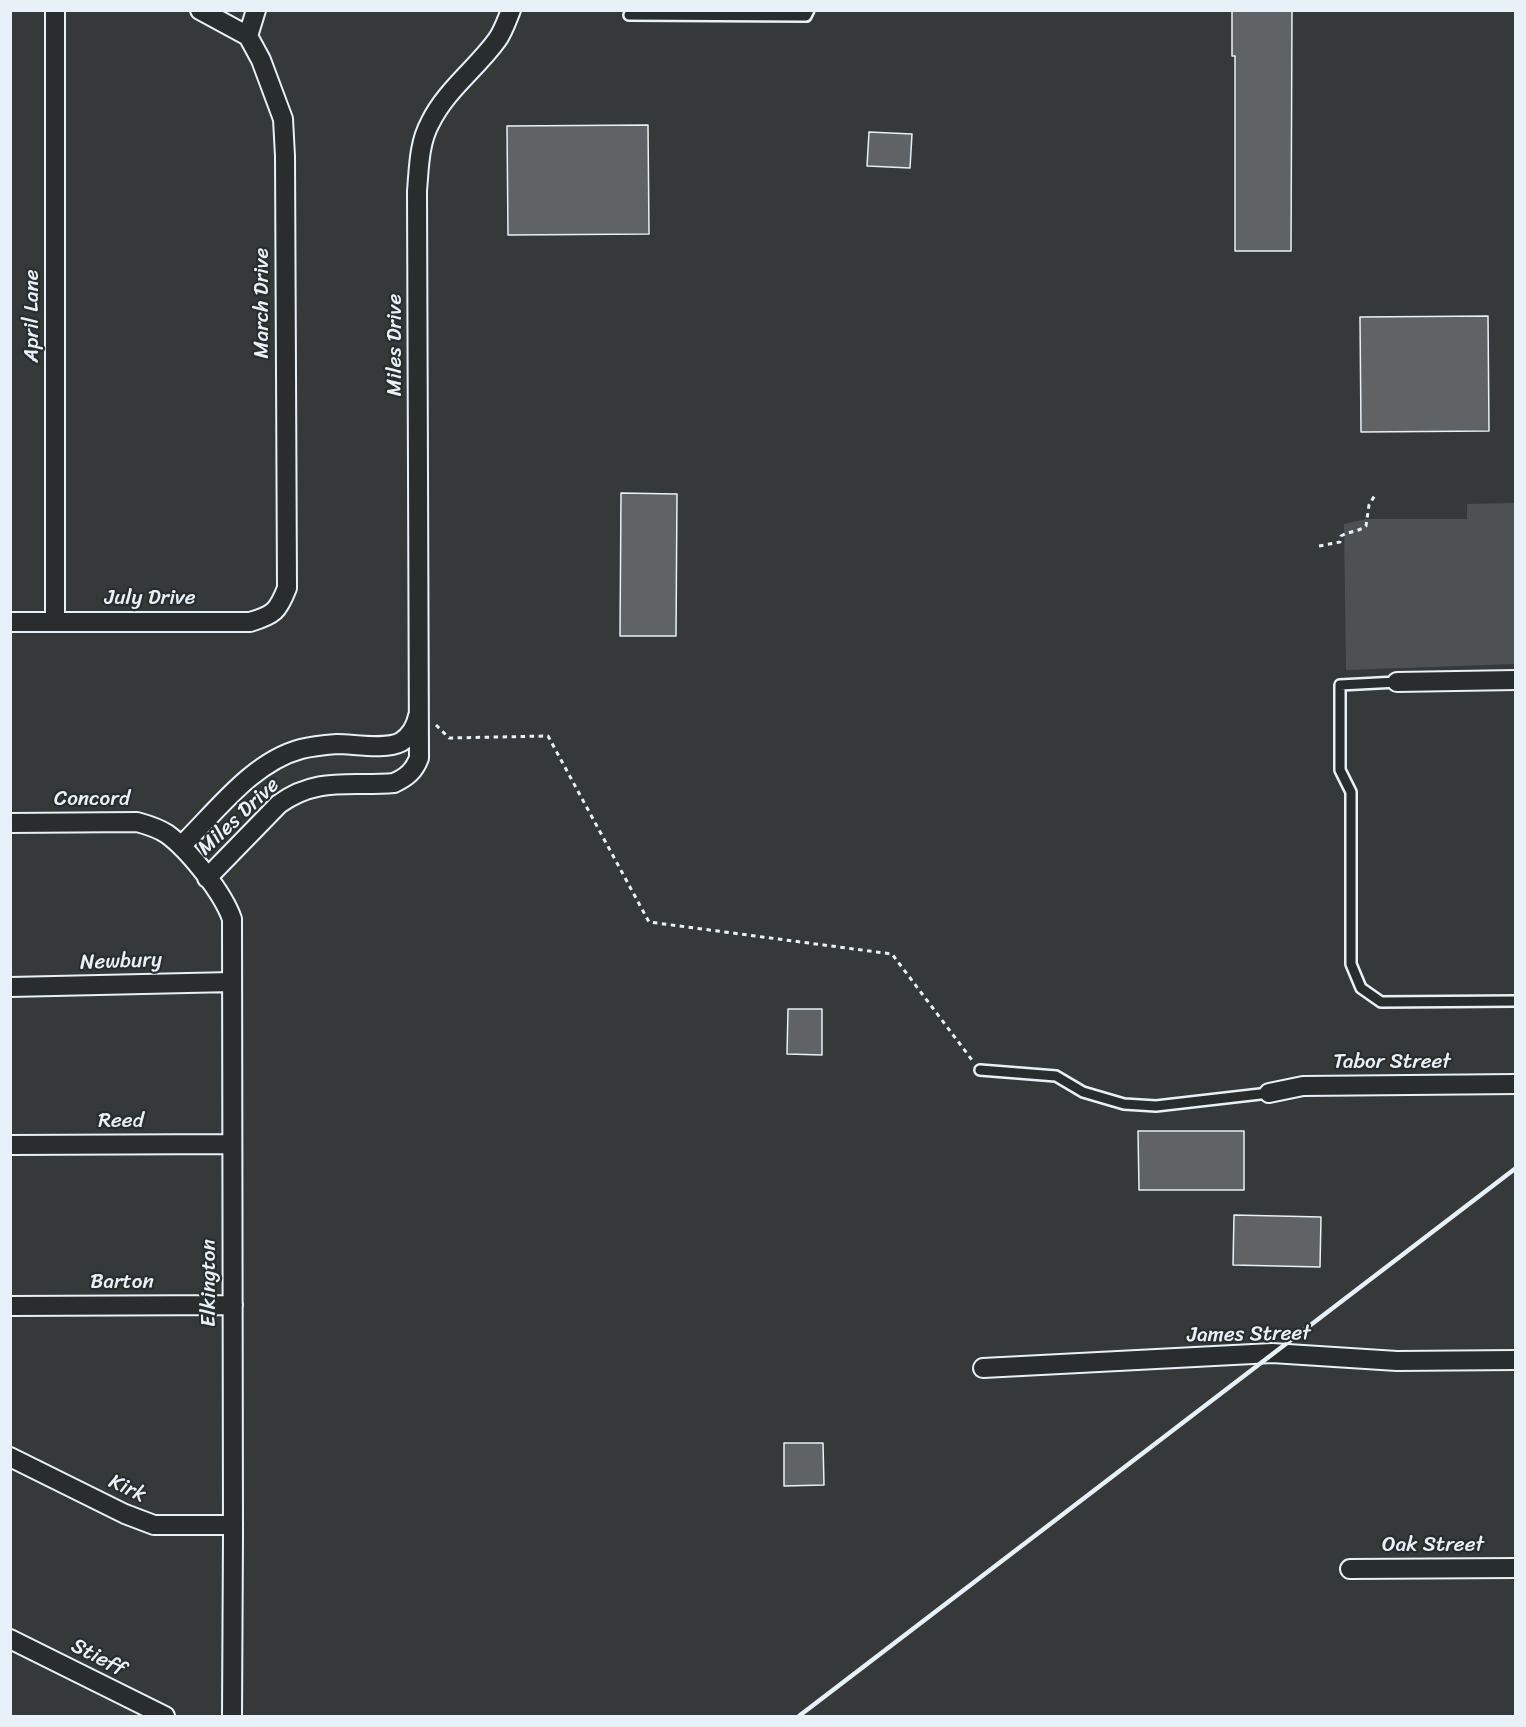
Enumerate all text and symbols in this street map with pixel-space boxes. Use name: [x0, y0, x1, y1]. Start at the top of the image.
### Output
street label: March Drive: [250, 248, 276, 358]
street label: April Lane: [20, 269, 46, 363]
street label: Miles Drive: [383, 294, 409, 396]
street label: July Drive: [105, 586, 195, 612]
street label: Miles Drive: [193, 773, 285, 861]
street label: Concord: [54, 787, 130, 813]
street label: Newbury: [80, 948, 162, 976]
street label: Tabor Street: [1333, 1050, 1451, 1076]
street label: Reed: [98, 1109, 144, 1135]
street label: Elkington: [197, 1239, 223, 1327]
street label: Barton: [90, 1270, 154, 1296]
street label: James Street: [1187, 1321, 1311, 1349]
street label: Kirk: [104, 1469, 150, 1509]
street label: Oak Street: [1382, 1533, 1484, 1559]
street label: Stieff: [67, 1634, 129, 1682]

